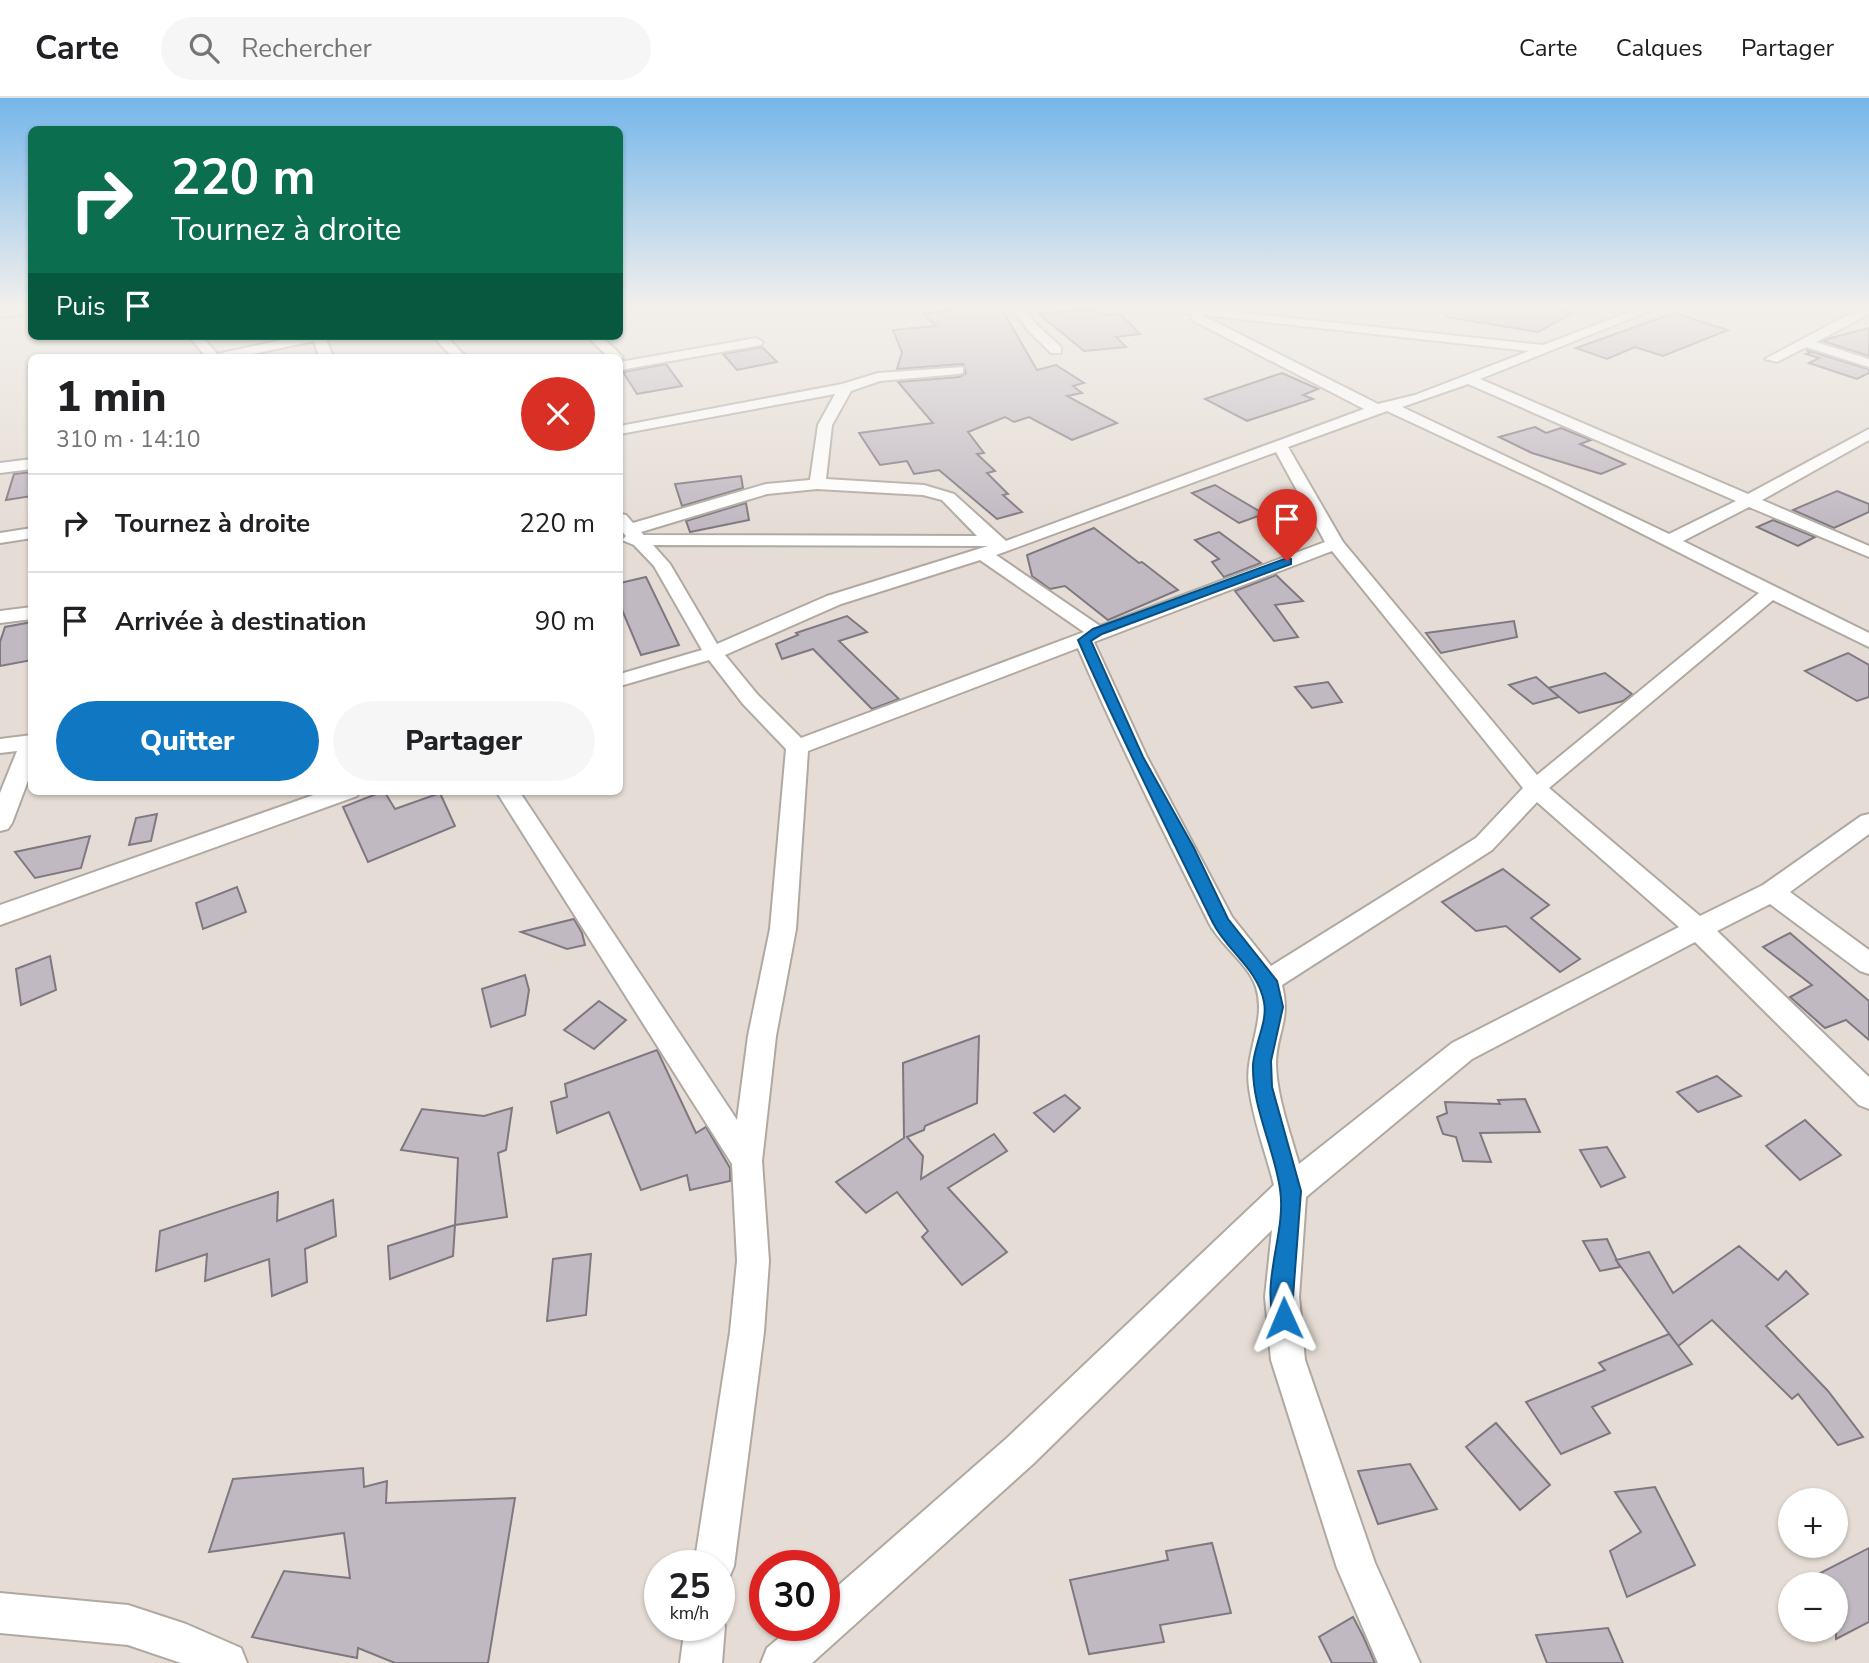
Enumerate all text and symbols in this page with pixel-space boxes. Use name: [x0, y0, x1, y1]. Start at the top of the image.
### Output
search box: [161, 17, 651, 80]
text: Carte: [35, 26, 119, 71]
icon: search: [185, 29, 223, 67]
text: Rechercher: [241, 31, 372, 66]
text: Carte: [1519, 32, 1578, 64]
text: Calques: [1616, 32, 1703, 64]
text: Partager: [1741, 32, 1834, 64]
text: 220 m: [171, 144, 315, 211]
icon: right: [56, 154, 147, 245]
text: Tournez à droite: [171, 208, 402, 251]
icon: arrive: [119, 287, 157, 325]
text: Puis: [56, 289, 105, 324]
text: 1 min: [56, 369, 166, 426]
button: close: [521, 377, 595, 451]
text: 310 m · 14:10: [56, 424, 201, 455]
pin: [1257, 489, 1317, 561]
icon: arrive: [1268, 500, 1306, 538]
icon: right: [56, 504, 94, 542]
text: Tournez à droite: [115, 506, 310, 541]
text: 220 m: [519, 506, 595, 541]
icon: arrive: [56, 602, 94, 640]
text: Arrivée à destination: [115, 604, 366, 639]
text: 90 m: [535, 604, 595, 639]
button: Quitter: [56, 701, 319, 781]
button: Partager: [333, 701, 595, 781]
position arrow: [1247, 1281, 1321, 1355]
map controls: [1778, 1488, 1848, 1642]
button: +: [1778, 1488, 1848, 1558]
speed limit sign: 30: [749, 1550, 840, 1641]
text: 25: [668, 1563, 711, 1610]
button: −: [1778, 1572, 1848, 1642]
text: km/h: [670, 1601, 709, 1625]

